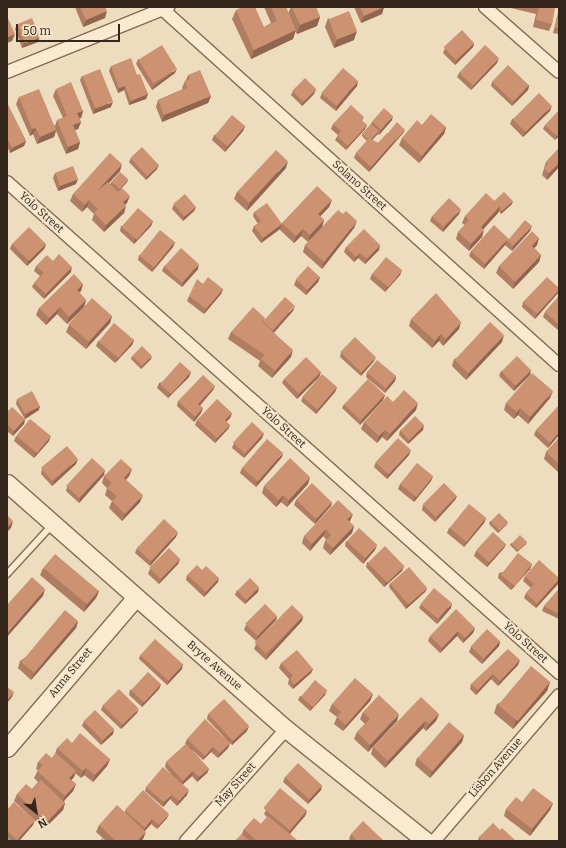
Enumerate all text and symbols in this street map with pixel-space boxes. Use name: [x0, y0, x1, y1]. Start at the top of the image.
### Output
scale bar: [18, 16, 122, 42]
text: 50 m: [23, 24, 51, 38]
street label: Solano Street: [329, 158, 389, 214]
street label: Yolo Street: [16, 190, 66, 236]
street label: Yolo Street: [258, 405, 308, 451]
street label: Yolo Street: [500, 620, 550, 666]
street label: Bryte Avenue: [184, 639, 244, 693]
street label: Anna Street: [46, 645, 96, 701]
street label: Lisbon Avenue: [466, 735, 526, 801]
street label: May Street: [213, 760, 259, 810]
north arrow: [16, 792, 56, 832]
text: N: [35, 815, 49, 831]

